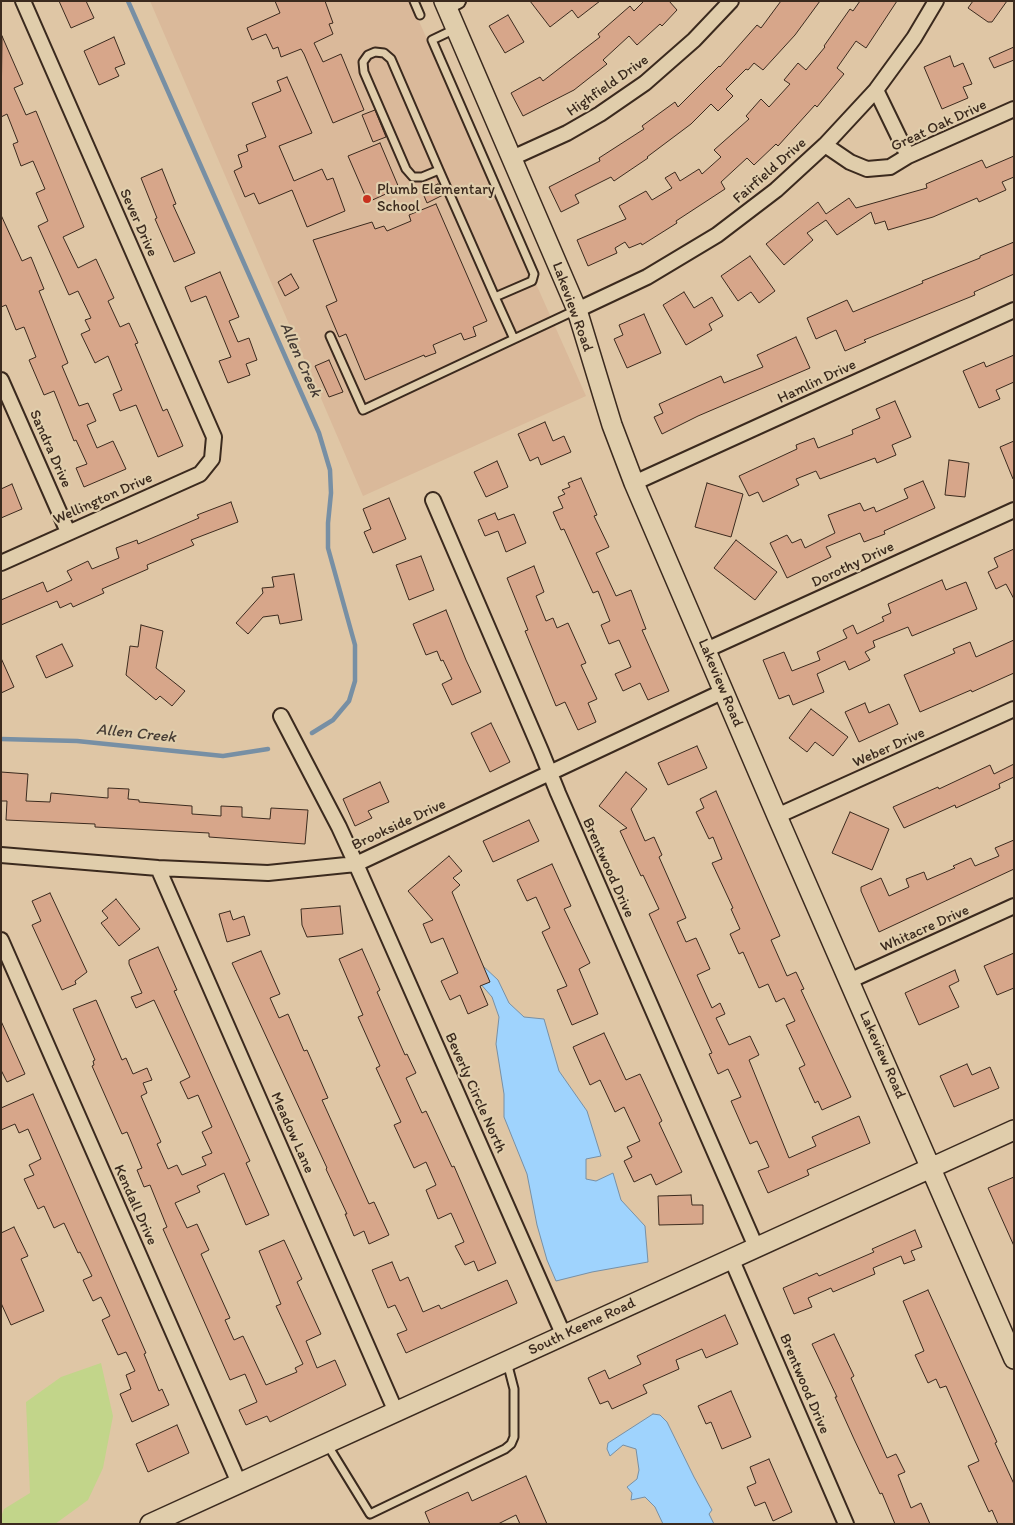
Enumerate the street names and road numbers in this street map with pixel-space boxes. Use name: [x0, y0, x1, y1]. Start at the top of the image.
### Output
street label: Highfield Drive: [564, 51, 652, 121]
street label: Great Oak Drive: [888, 96, 990, 156]
street label: Fairfield Drive: [730, 134, 810, 208]
street label: Sever Drive: [115, 186, 161, 260]
street label: Lakeview Road: [547, 260, 597, 354]
street label: Hamlin Drive: [775, 356, 859, 408]
street label: Sandra Drive: [25, 407, 75, 491]
street label: Wellington Drive: [51, 469, 155, 529]
street label: Dorothy Drive: [809, 538, 897, 592]
street label: Lakeview Road: [693, 636, 747, 730]
street label: Weber Drive: [850, 724, 928, 772]
street label: Brookside Drive: [349, 795, 449, 855]
street label: Brentwood Drive: [578, 815, 638, 921]
street label: Whitacre Drive: [878, 901, 972, 957]
street label: Lakeview Road: [855, 1008, 909, 1102]
street label: Beverly Circle North: [440, 1030, 510, 1156]
street label: Meadow Lane: [266, 1090, 318, 1176]
street label: Kendall Drive: [109, 1162, 161, 1248]
street label: South Keene Road: [526, 1294, 638, 1360]
street label: Brentwood Drive: [775, 1331, 833, 1437]

